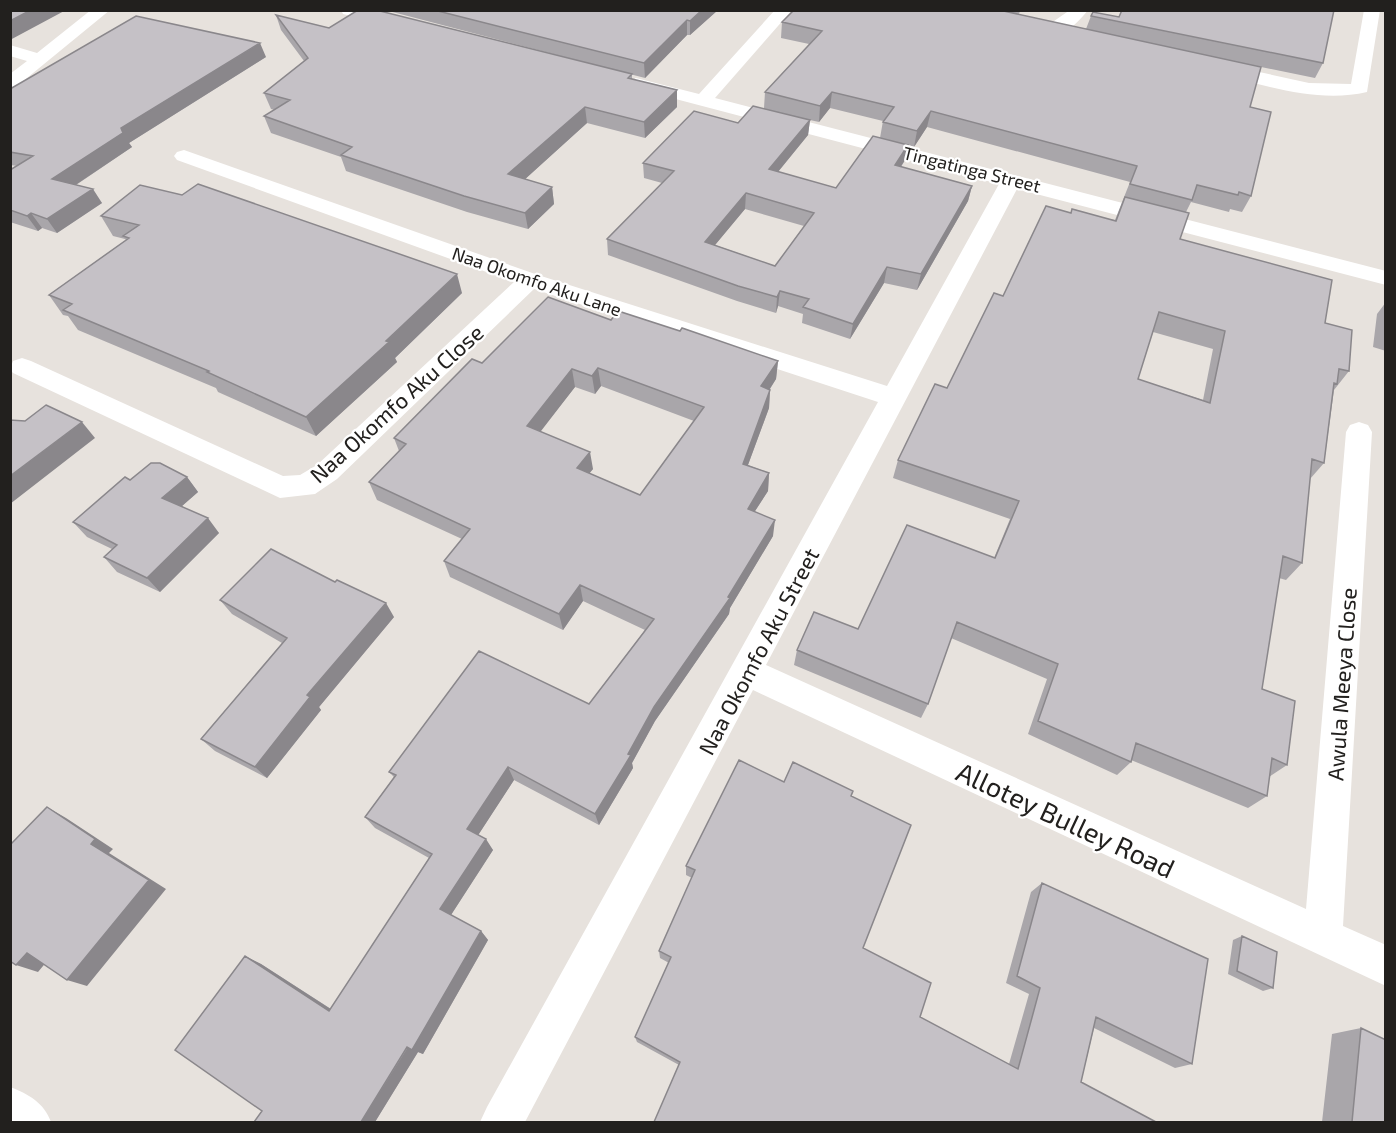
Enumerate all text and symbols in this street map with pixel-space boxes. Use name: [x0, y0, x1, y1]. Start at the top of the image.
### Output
street label: Tingatinga Street: [901, 141, 1043, 197]
street label: Naa Okomfo Aku Lane: [449, 242, 625, 320]
street label: Naa Okomfo Aku Close: [304, 318, 488, 488]
street label: Naa Okomfo Aku Street: [692, 543, 824, 759]
street label: Awula Meeya Close: [1321, 587, 1361, 781]
street label: Allotey Bulley Road: [951, 754, 1180, 884]

